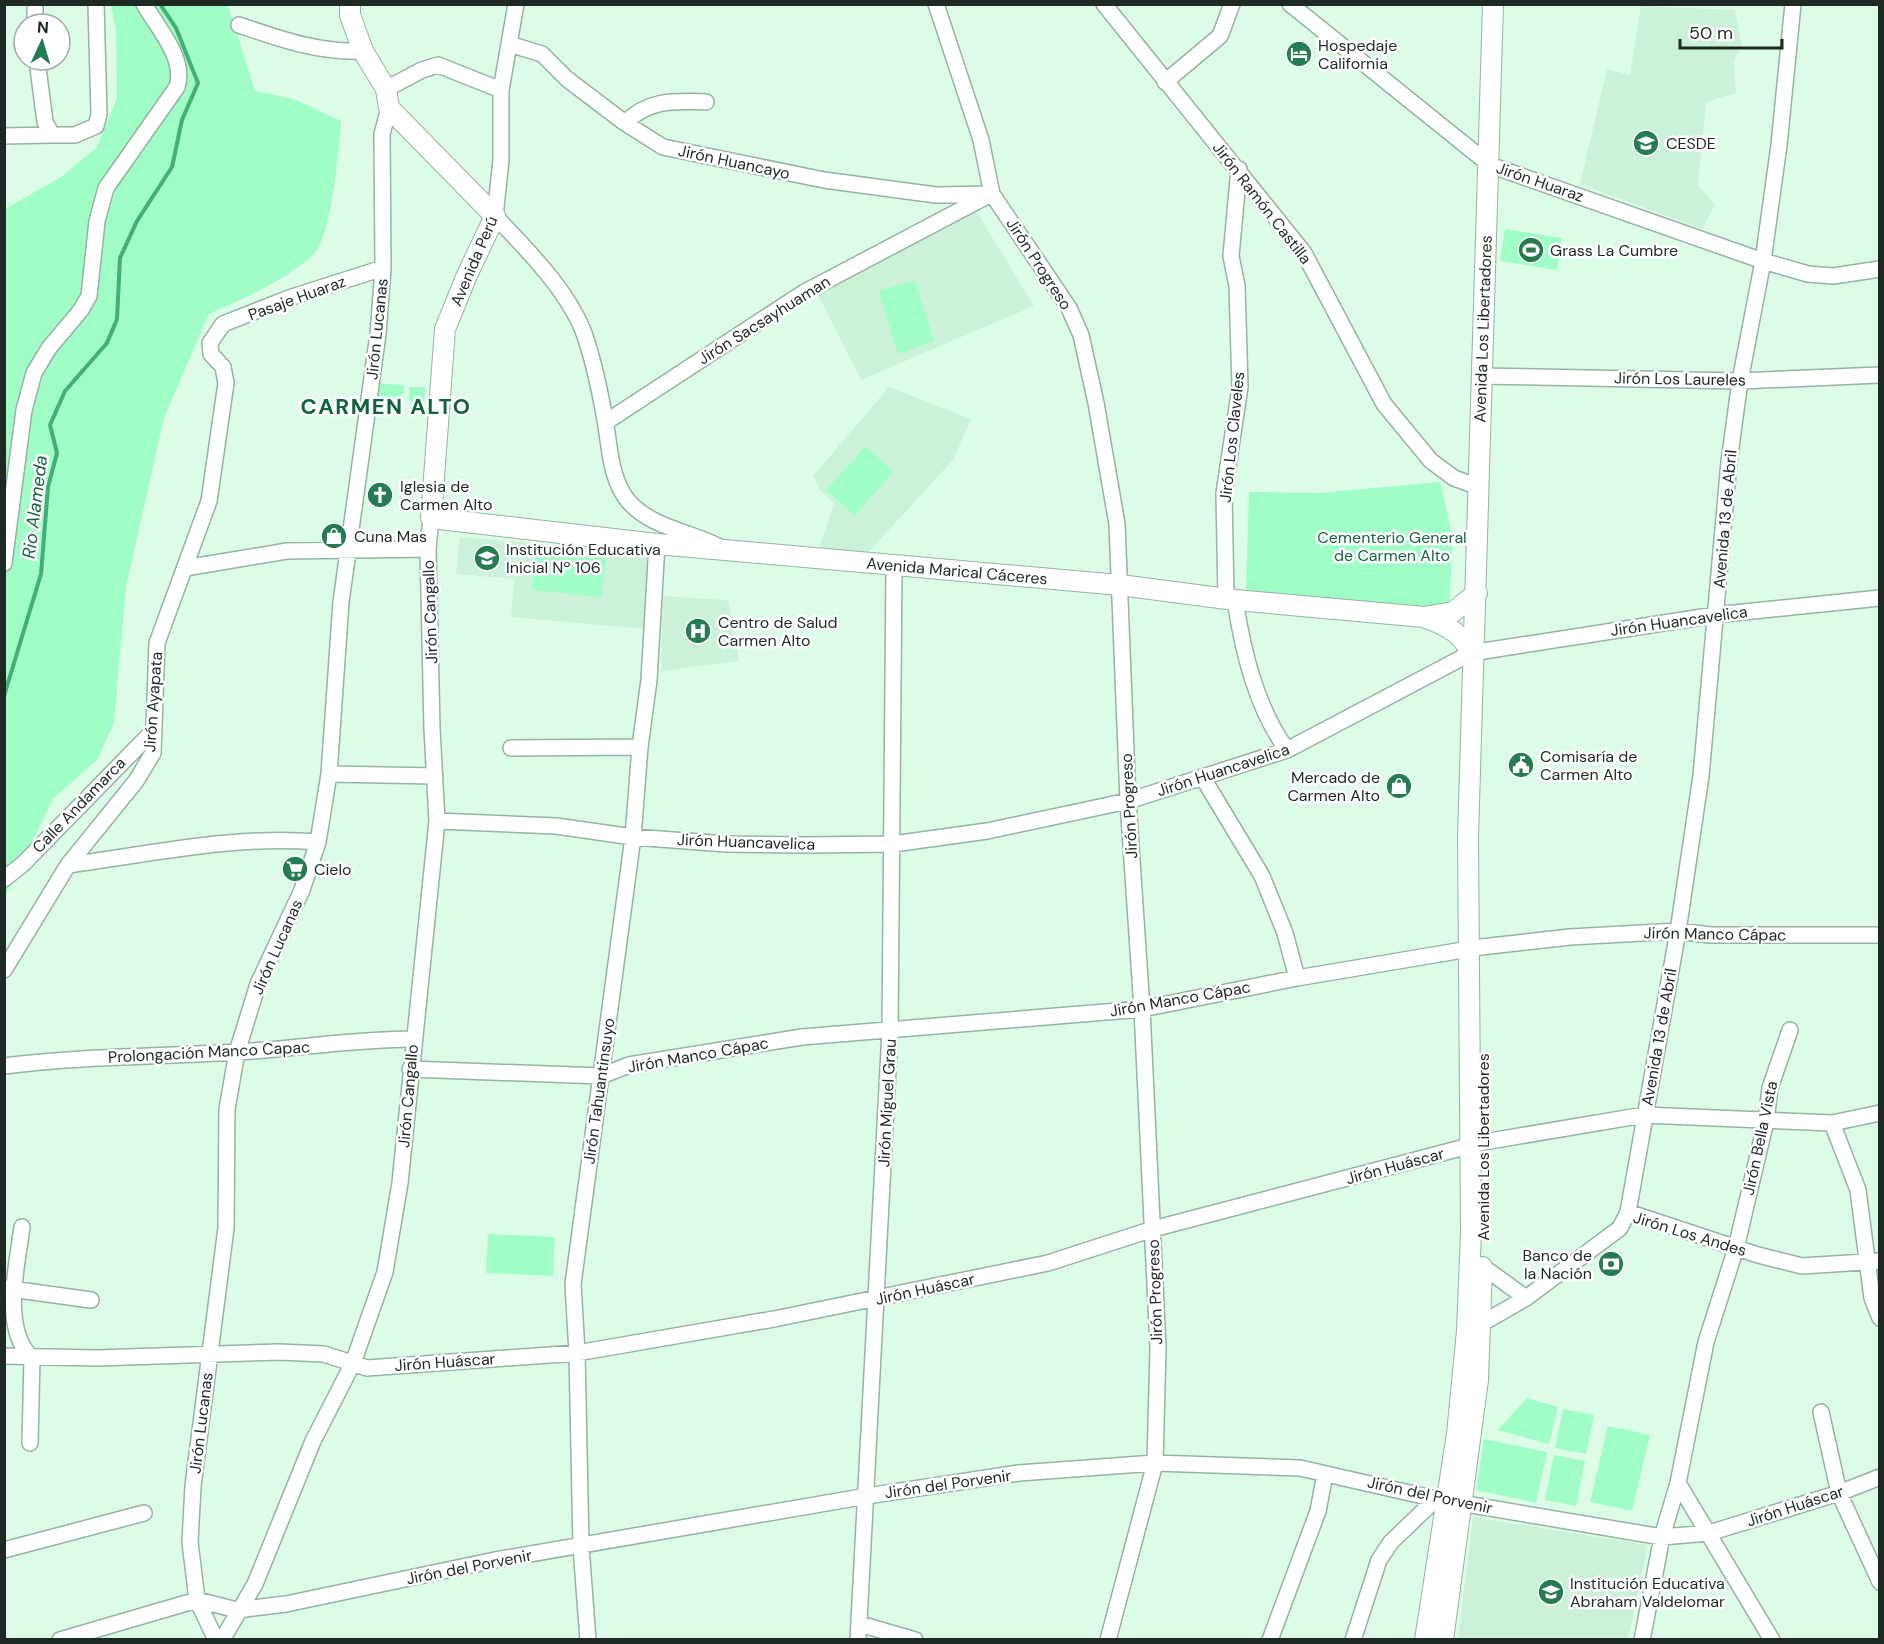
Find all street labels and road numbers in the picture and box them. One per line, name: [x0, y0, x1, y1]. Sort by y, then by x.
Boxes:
street label: Jirón Ramón Castilla: [1208, 138, 1316, 268]
street label: Jirón Huancayo: [676, 140, 792, 184]
street label: Jirón Huaraz: [1494, 157, 1586, 207]
street label: Avenida Perú: [446, 213, 502, 309]
street label: Jirón Progreso: [1001, 214, 1077, 314]
street label: Avenida Los Libertadores: [1469, 235, 1497, 423]
street label: Pasaje Huaraz: [245, 271, 349, 325]
street label: Jirón Sacsayhuaman: [694, 271, 834, 369]
street label: Jirón Lucanas: [361, 277, 393, 381]
street label: Jirón Los Laureles: [1614, 367, 1746, 391]
street label: Jirón Los Claveles: [1215, 370, 1249, 504]
street label: Avenida 13 de Abril: [1708, 449, 1742, 589]
street label: Avenida Marical Cáceres: [866, 553, 1048, 589]
street label: Jirón Cangallo: [418, 560, 442, 664]
street label: Jirón Huancavelica: [1609, 601, 1749, 641]
street label: Jirón Ayapata: [139, 651, 167, 753]
street label: Jirón Huancavelica: [1154, 739, 1292, 801]
street label: Calle Andamarca: [28, 753, 130, 857]
street label: Jirón Progreso: [1116, 753, 1142, 859]
street label: Jirón Huancavelica: [677, 829, 815, 855]
street label: Jirón Lucanas: [247, 896, 307, 998]
street label: Jirón Manco Cápac: [1643, 922, 1787, 946]
street label: Avenida 13 de Abril: [1637, 967, 1681, 1107]
street label: Jirón Manco Cápac: [1108, 976, 1252, 1022]
street label: Jirón Tahuantinsuyo: [578, 1017, 620, 1165]
street label: Jirón Manco Cápac: [626, 1032, 770, 1078]
street label: Prolongación Manco Capac: [107, 1036, 311, 1068]
street label: Jirón Miguel Grau: [873, 1038, 901, 1168]
street label: Jirón Cangallo: [393, 1043, 423, 1149]
street label: Avenida Los Libertadores: [1473, 1053, 1494, 1241]
street label: Jirón Bella Vista: [1738, 1079, 1782, 1197]
street label: Jirón Huáscar: [1344, 1143, 1447, 1189]
street label: Jirón Los Andes: [1631, 1207, 1749, 1261]
street label: Jirón Progreso: [1143, 1239, 1167, 1345]
street label: Jirón Huáscar: [873, 1268, 977, 1310]
street label: Jirón Huáscar: [394, 1348, 496, 1376]
street label: Jirón Lucanas: [184, 1371, 218, 1475]
street label: Jirón del Porvenir: [883, 1465, 1013, 1503]
street label: Jirón del Porvenir: [1365, 1471, 1495, 1519]
street label: Jirón Huáscar: [1744, 1480, 1846, 1532]
street label: Jirón del Porvenir: [404, 1545, 534, 1589]

